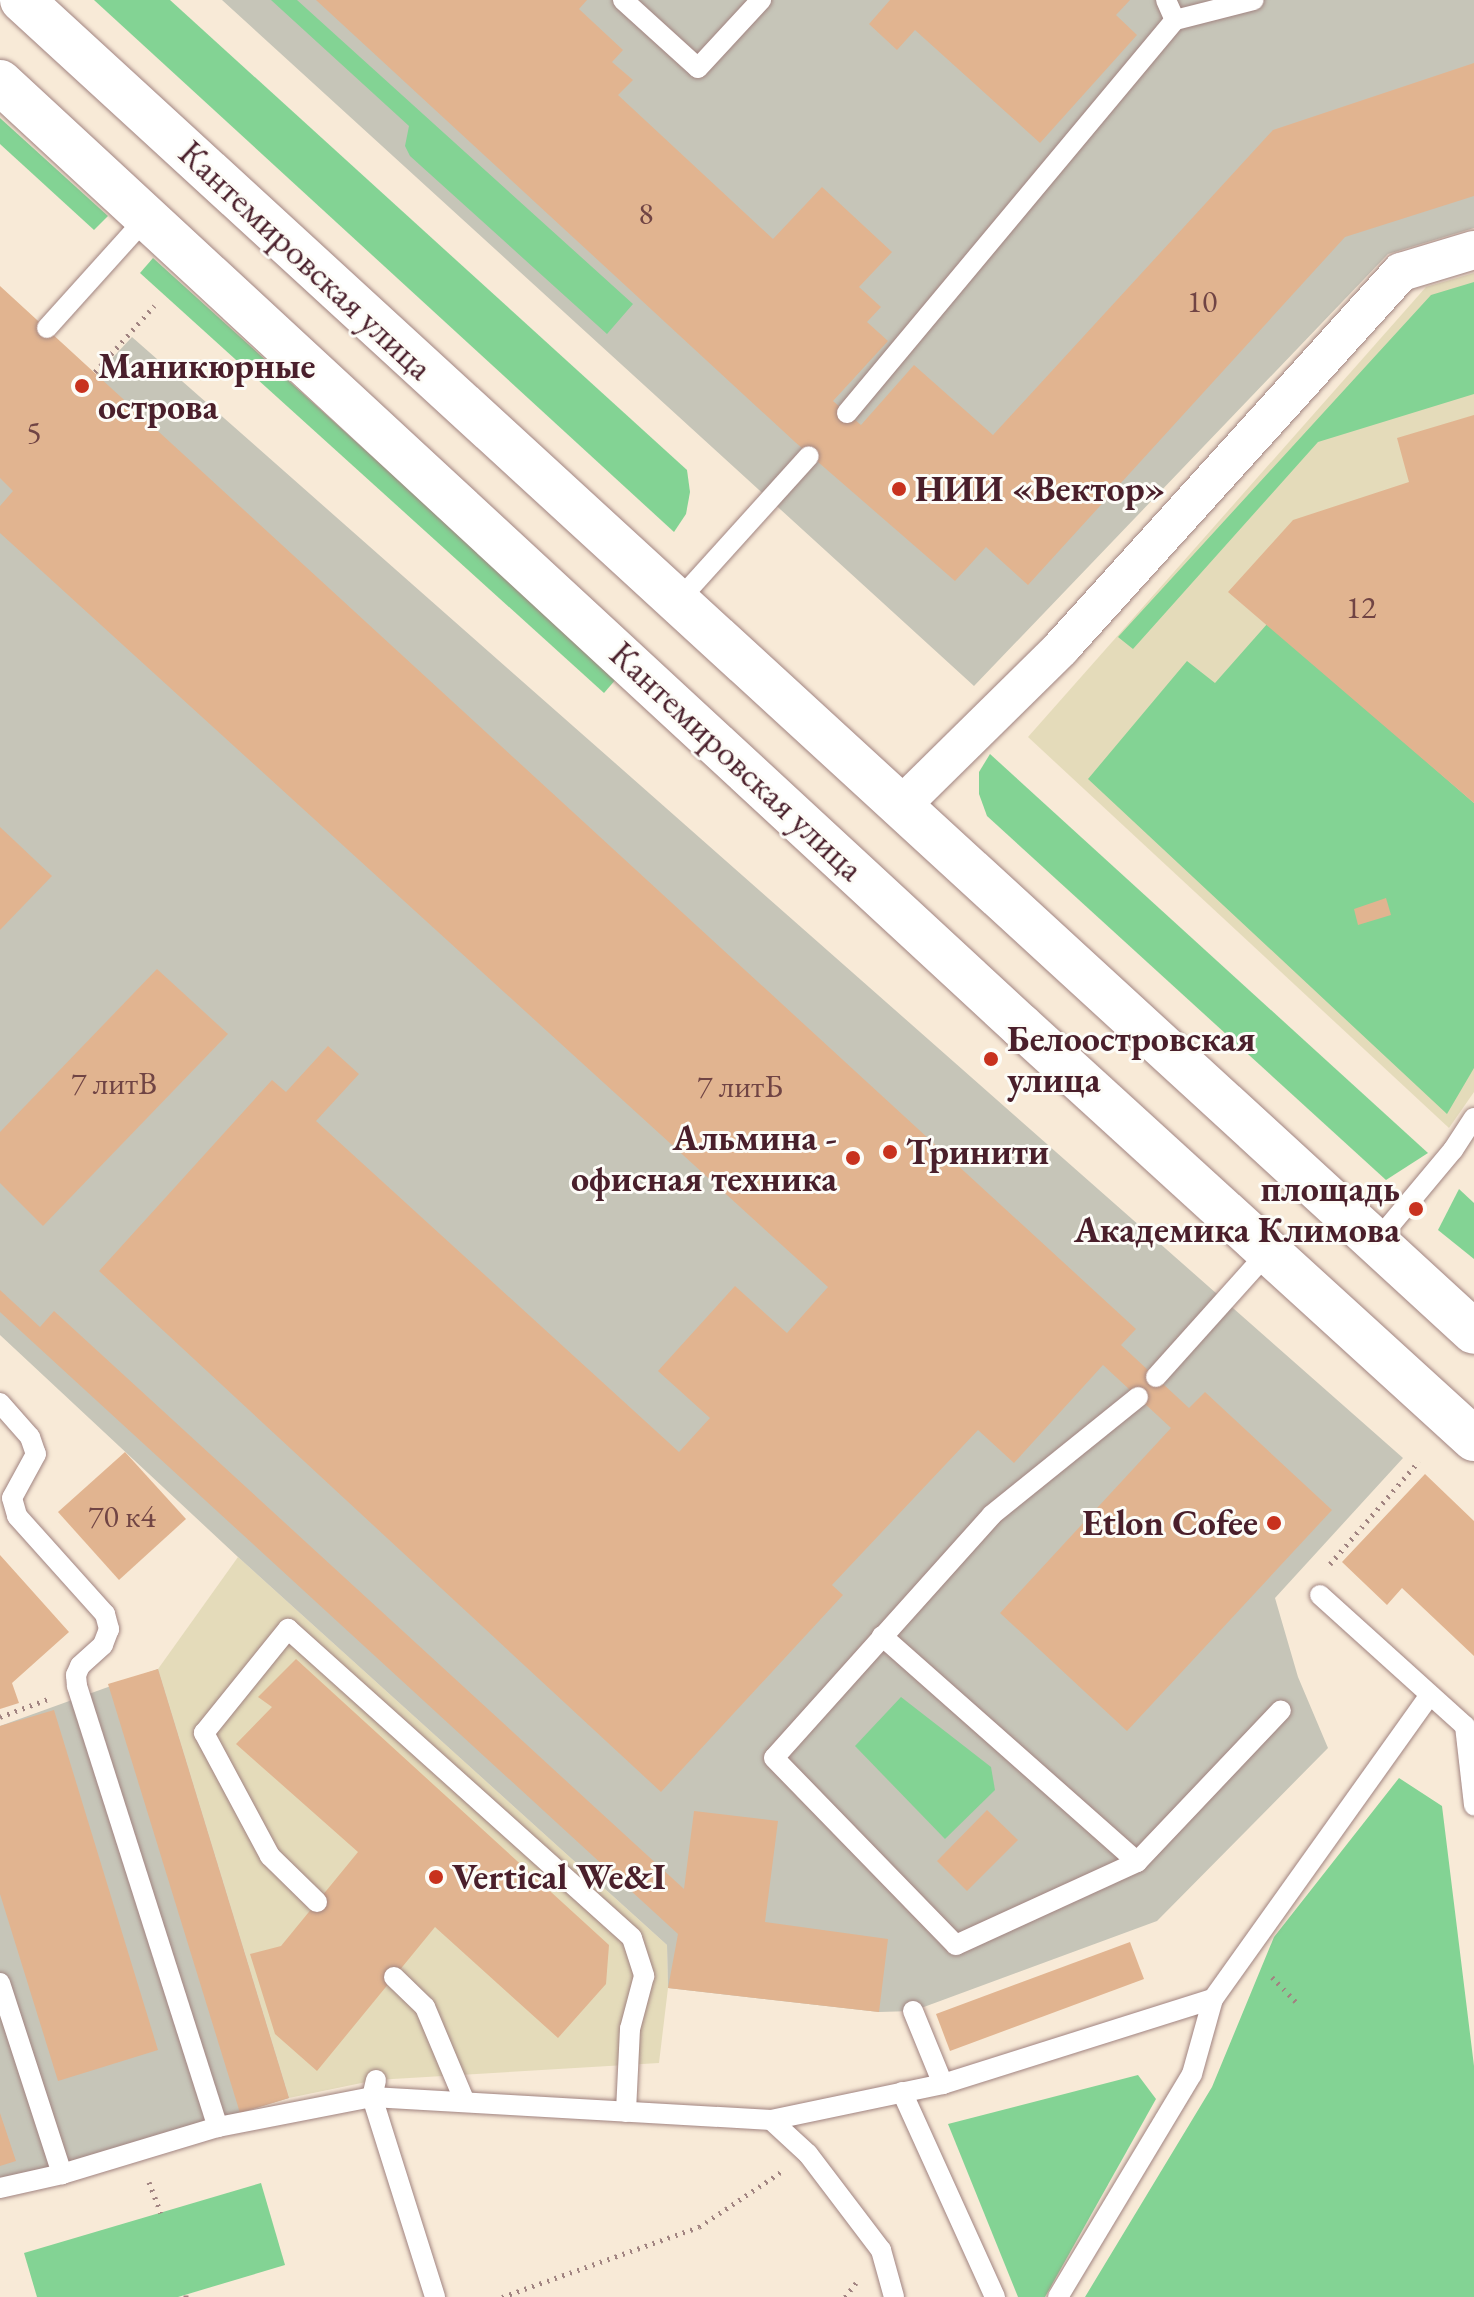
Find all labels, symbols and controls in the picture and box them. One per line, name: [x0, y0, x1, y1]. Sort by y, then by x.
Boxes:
street label: Кантемировская улица: [170, 131, 442, 389]
house number: 8: [638, 194, 654, 232]
house number: 10: [1187, 282, 1217, 320]
place label: Маникюрные острова: [98, 343, 316, 428]
marker: Маникюрные острова: [73, 377, 91, 395]
house number: 5: [26, 413, 42, 451]
place label: НИИ «Вектор»: [915, 467, 1165, 511]
marker: НИИ «Вектор»: [890, 480, 908, 498]
house number: 12: [1346, 588, 1376, 626]
street label: Кантемировская улица: [601, 632, 873, 890]
place label: Белоостровская улица: [1007, 1016, 1255, 1101]
marker: Белоостровская улица: [982, 1050, 1000, 1068]
house number: 7 литВ: [71, 1064, 157, 1102]
house number: 7 литБ: [697, 1067, 783, 1105]
place label: Альмина - офисная техника: [571, 1115, 837, 1200]
place label: Тринити: [906, 1130, 1049, 1174]
marker: Тринити: [881, 1143, 899, 1161]
marker: Альмина - офисная техника: [844, 1149, 862, 1167]
place label: площадь Академика Климова: [1074, 1166, 1400, 1251]
marker: площадь Академика Климова: [1407, 1200, 1425, 1218]
house number: 70 к4: [88, 1497, 156, 1535]
place label: Etlon Cofee: [1082, 1501, 1258, 1545]
marker: Etlon Cofee: [1265, 1514, 1283, 1532]
place label: Vertical We&I: [452, 1855, 665, 1899]
marker: Vertical We&I: [427, 1868, 445, 1886]

